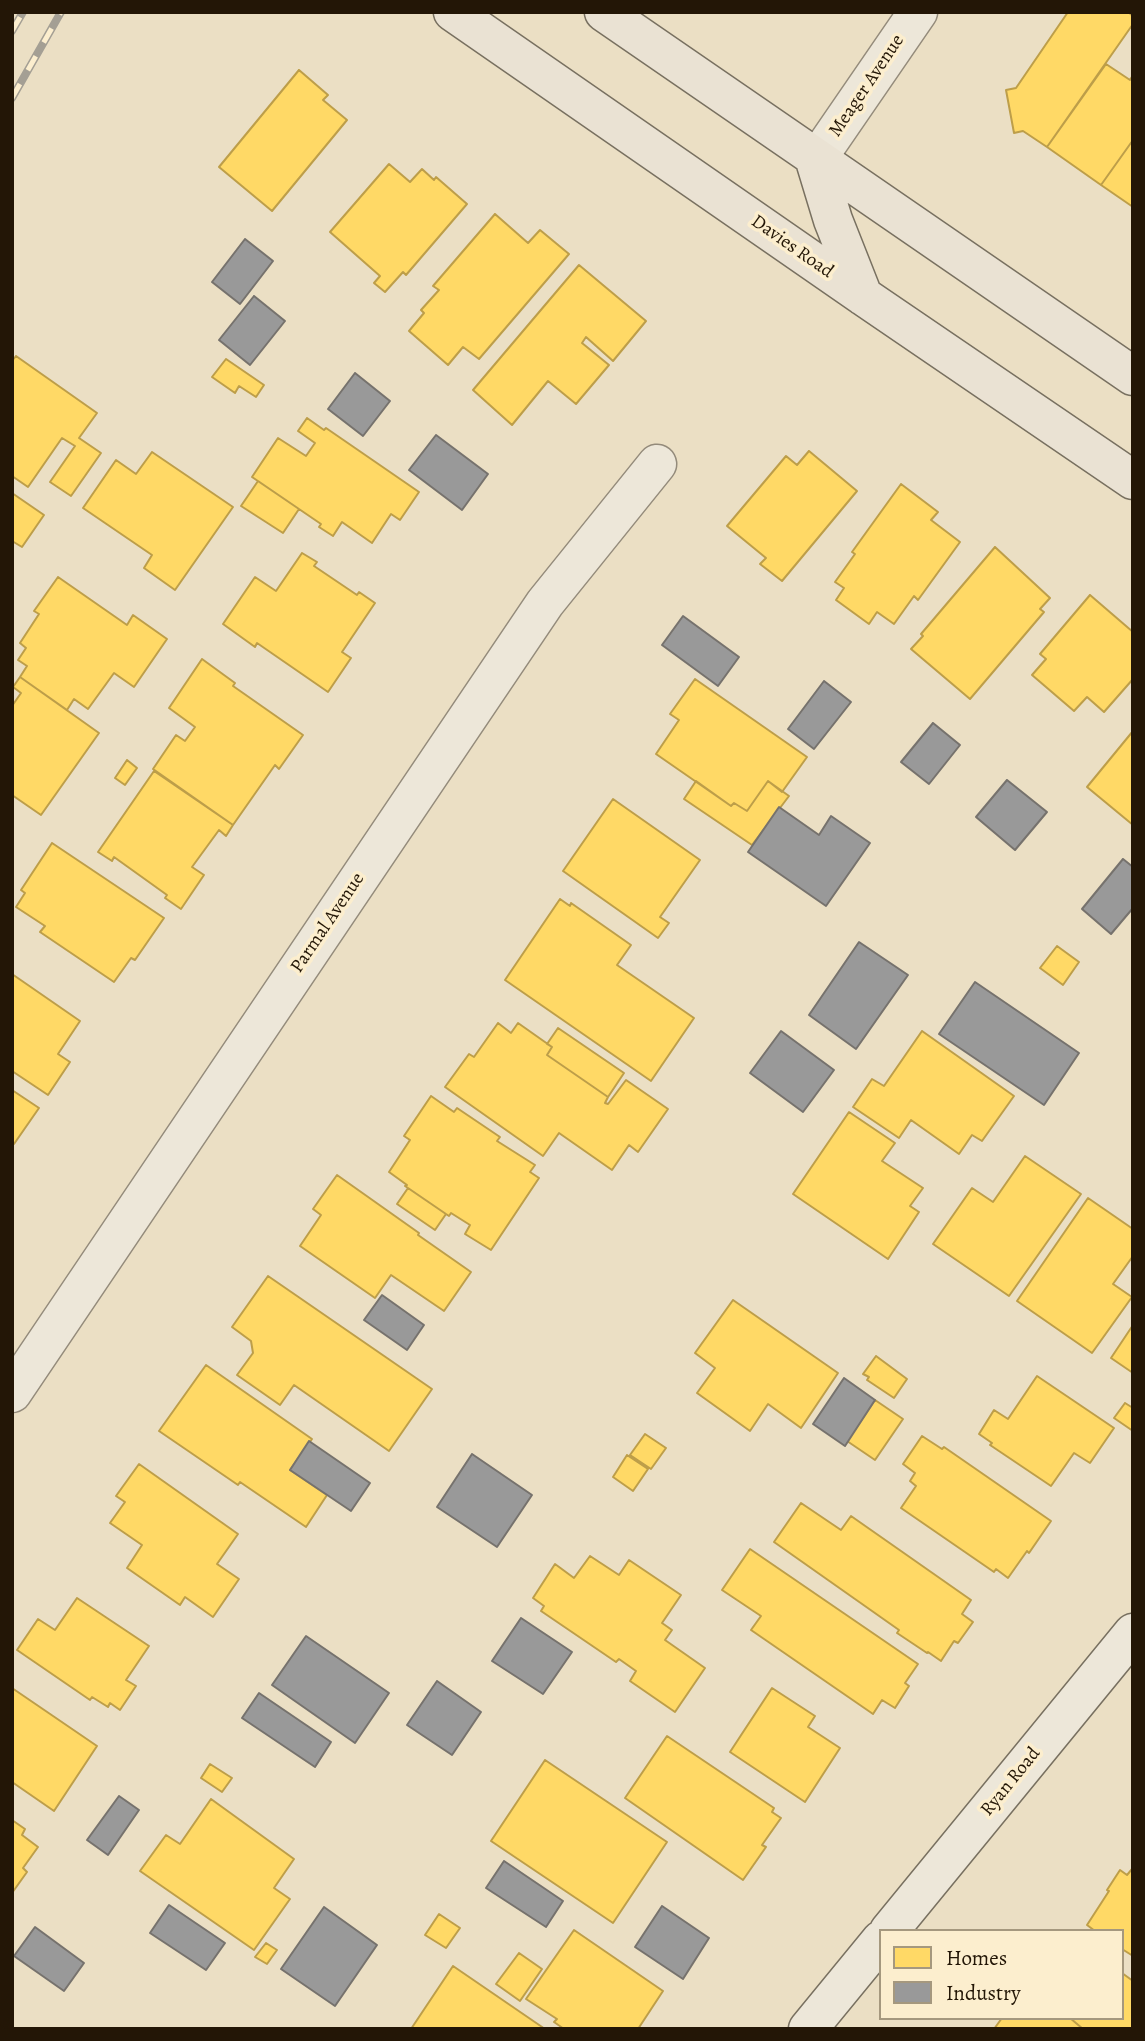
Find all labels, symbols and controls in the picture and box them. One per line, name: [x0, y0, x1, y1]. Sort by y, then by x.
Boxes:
street label: Meager Avenue: [824, 30, 910, 142]
street label: Davies Road: [746, 210, 838, 284]
street label: Parmal Avenue: [286, 869, 370, 977]
street label: Ryan Road: [976, 1743, 1046, 1821]
legend: [879, 1929, 1124, 2020]
text: Homes: [946, 1944, 1007, 1972]
text: Industry: [946, 1979, 1021, 2007]

